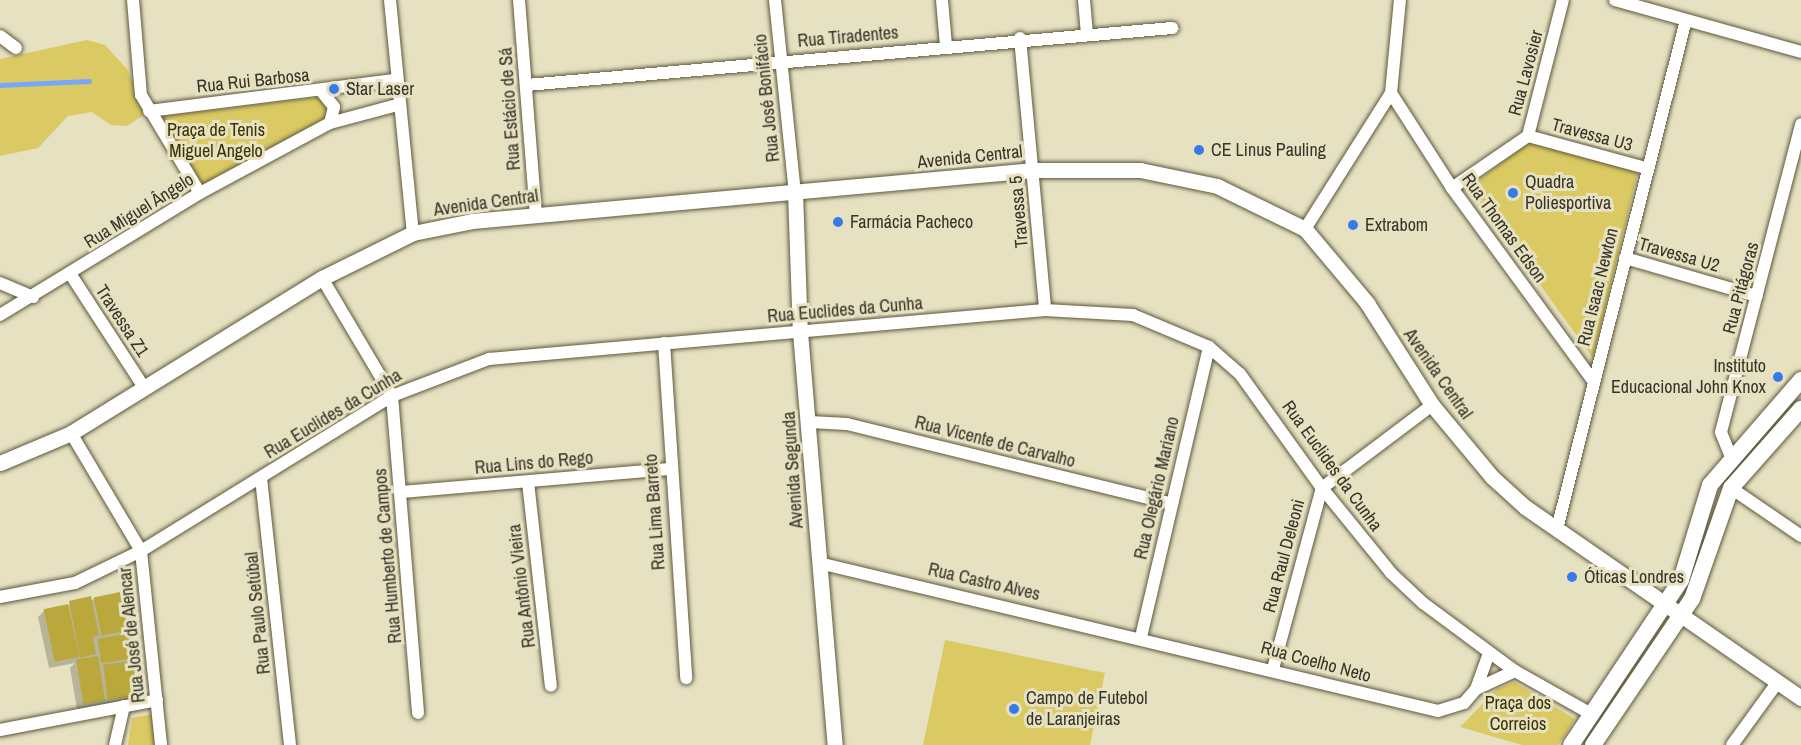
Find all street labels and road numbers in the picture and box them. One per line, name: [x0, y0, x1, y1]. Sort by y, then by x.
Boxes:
street label: Rua Tiradentes: [797, 22, 899, 52]
street label: Rua Lavosier: [1504, 28, 1548, 118]
street label: Rua José Bonifácio: [750, 33, 784, 163]
street label: Rua Estácio de Sá: [495, 47, 525, 171]
street label: Rua Rui Barbosa: [196, 64, 310, 98]
street label: Travessa U3: [1549, 114, 1635, 156]
street label: Avenida Central: [916, 141, 1024, 173]
street label: Rua Miguel Ângelo: [80, 169, 198, 253]
street label: Rua Thomas Edson: [1457, 169, 1551, 287]
street label: Travessa 5: [1005, 175, 1033, 249]
street label: Avenida Central: [432, 185, 540, 221]
street label: Rua Isaac Newton: [1573, 226, 1623, 348]
street label: Travessa U2: [1636, 233, 1722, 277]
street label: Rua Pitágoras: [1718, 240, 1764, 336]
street label: Travessa Z1: [91, 281, 153, 361]
street label: Rua Euclides da Cunha: [766, 292, 924, 328]
street label: Avenida Central: [1399, 325, 1477, 423]
street label: Rua Euclides da Cunha: [261, 365, 405, 463]
street label: Rua Euclides da Cunha: [1277, 397, 1387, 535]
street label: Avenida Segunda: [778, 411, 808, 529]
street label: Rua Vicente de Carvalho: [913, 412, 1077, 472]
street label: Rua Olegário Mariano: [1130, 414, 1184, 562]
street label: Rua Lins do Rego: [474, 447, 594, 479]
street label: Rua Lima Barreto: [640, 453, 670, 571]
street label: Rua Humberto de Campos: [370, 468, 406, 644]
street label: Rua Raul Deleoni: [1258, 497, 1310, 615]
street label: Rua Antônio Vieira: [504, 523, 540, 649]
street label: Rua Paulo Setúbal: [241, 551, 275, 675]
street label: Rua Castro Alves: [926, 559, 1042, 605]
street label: Rua José de Alencar: [114, 566, 150, 704]
street label: Rua Coelho Neto: [1259, 637, 1373, 687]

